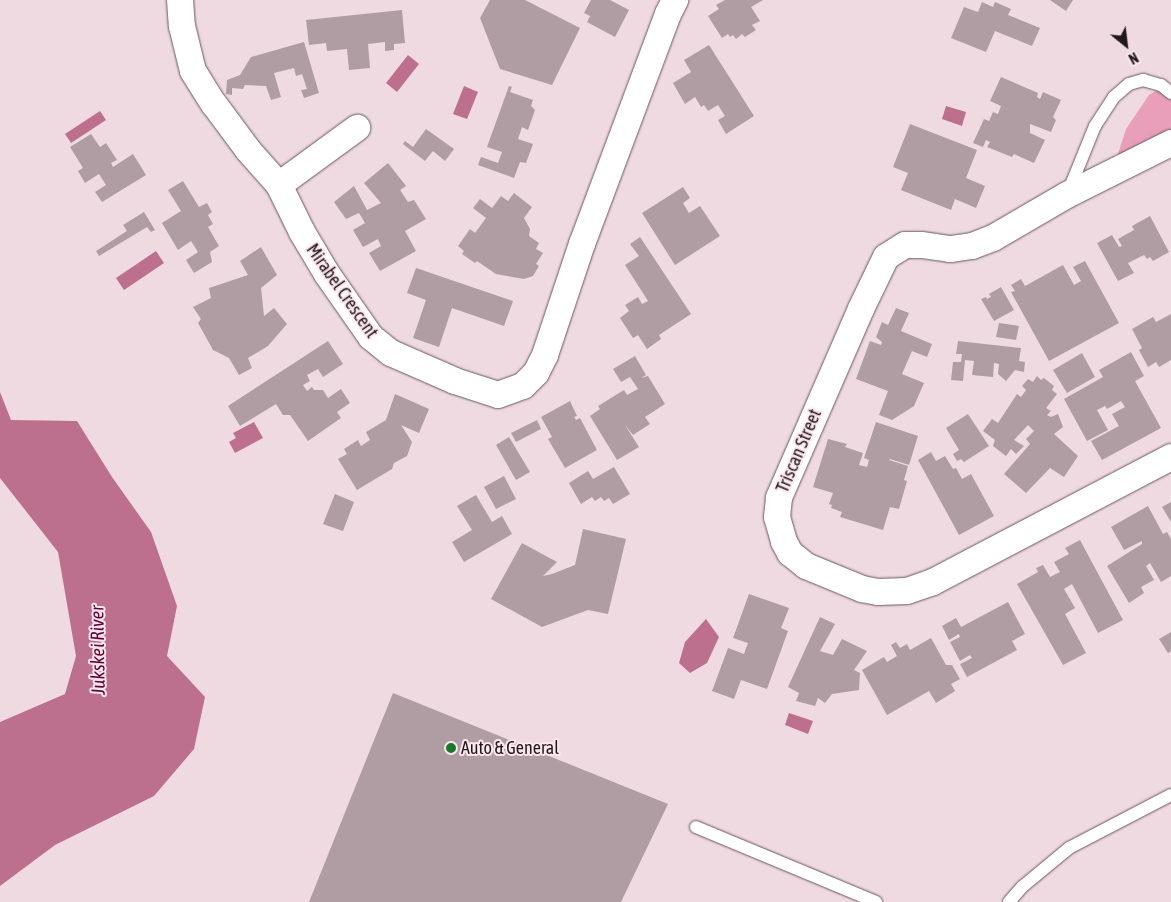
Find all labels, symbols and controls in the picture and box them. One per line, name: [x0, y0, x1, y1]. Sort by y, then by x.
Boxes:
north arrow: [1101, 20, 1151, 70]
text: N: [1126, 49, 1141, 67]
street label: Mirabel Crescent: [302, 240, 382, 342]
street label: Triscan Street: [772, 406, 826, 496]
water label: Jukskei River: [86, 605, 110, 695]
place label: Auto & General: [461, 737, 559, 759]
marker: Auto & General: [445, 742, 457, 754]

